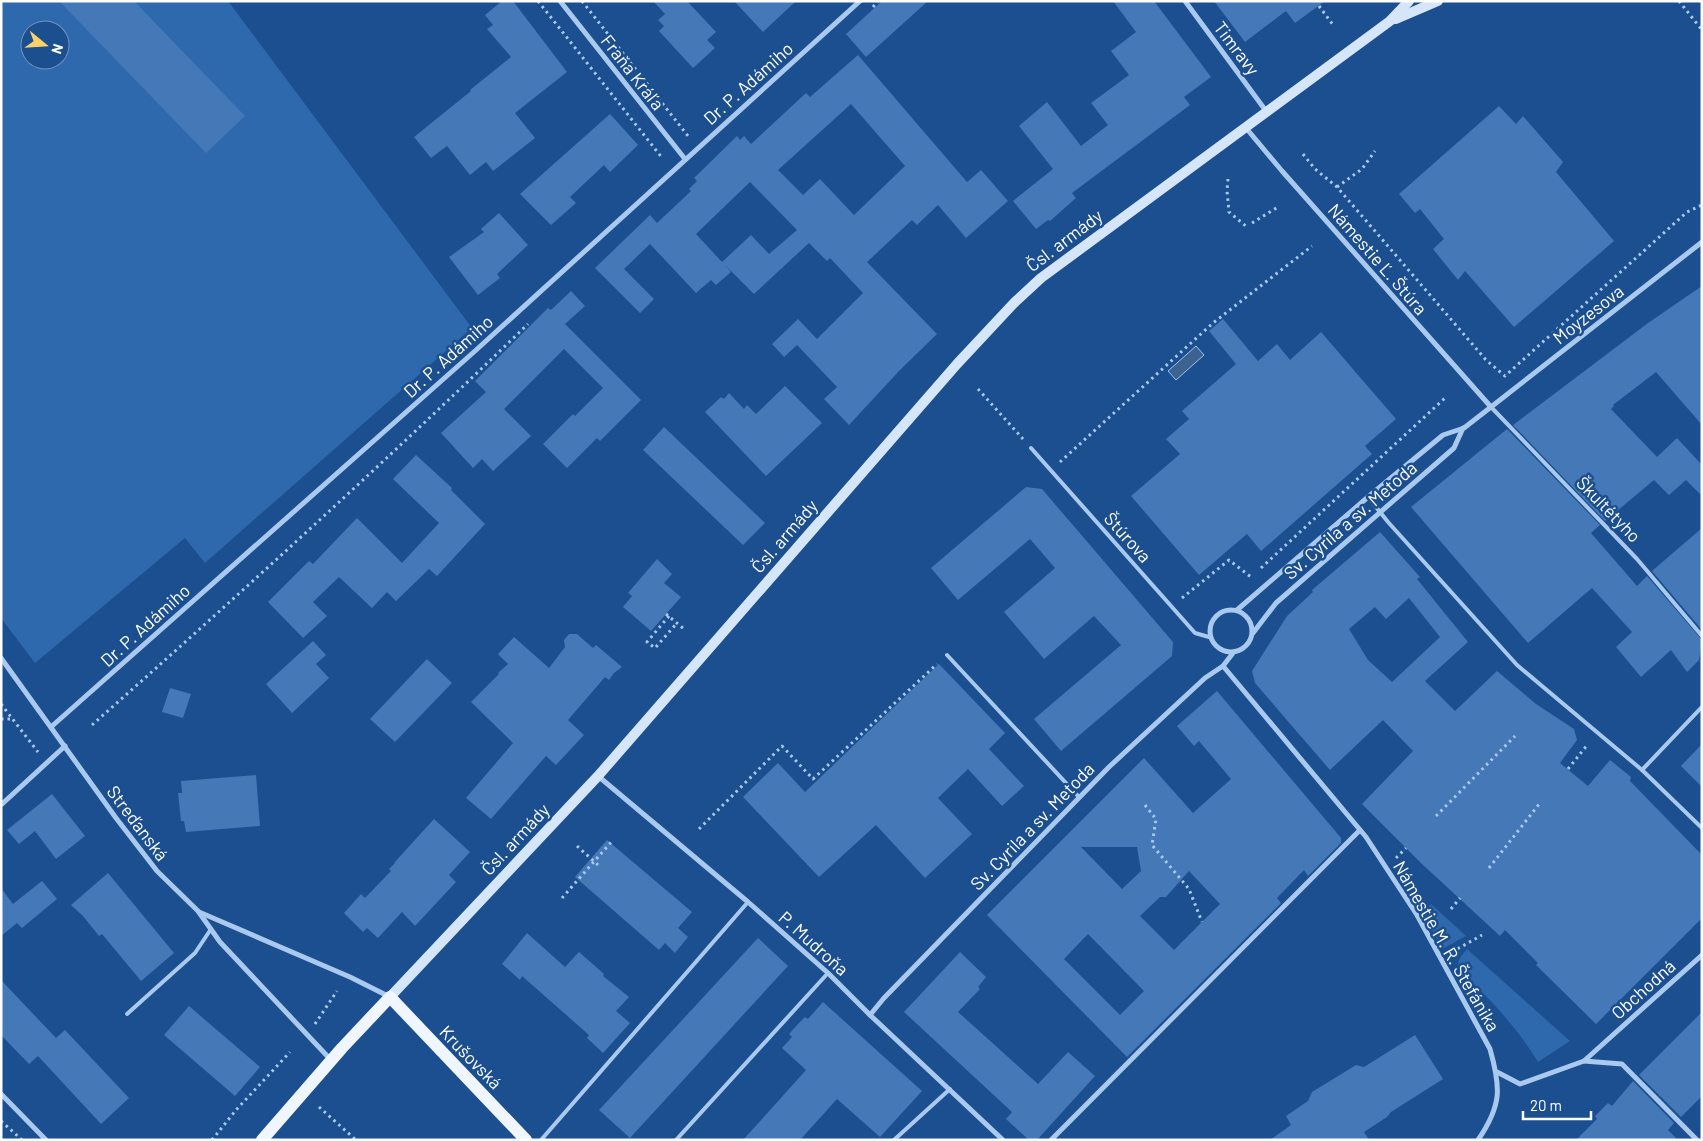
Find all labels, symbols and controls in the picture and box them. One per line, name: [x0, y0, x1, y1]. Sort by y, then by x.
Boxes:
street label: Timravy: [1210, 17, 1264, 79]
north arrow: [20, 20, 70, 70]
street label: Fraňa Kráľa: [597, 30, 669, 114]
street label: Dr. P. Adámiho: [699, 37, 797, 129]
text: N: [48, 42, 67, 56]
street label: Námestie Ľ. Štúra: [1324, 199, 1432, 319]
street label: Čsl. armády: [1021, 204, 1107, 276]
street label: Moyzesova: [1548, 280, 1628, 348]
street label: Dr. P. Adámiho: [399, 310, 497, 402]
street label: Sv. Cyrila a sv. Metoda: [1279, 456, 1421, 584]
street label: Škultétyho: [1572, 471, 1646, 547]
street label: Čsl. armády: [746, 495, 822, 577]
street label: Štúrova: [1100, 507, 1156, 567]
street label: Dr. P. Adámiho: [96, 579, 194, 671]
street label: Sv. Cyrila a sv. Metoda: [965, 758, 1099, 894]
street label: Streďanská: [103, 781, 173, 865]
street label: Čsl. armády: [476, 799, 554, 879]
street label: Námestie M. R. Štefánika: [1389, 857, 1505, 1035]
street label: P. Mudroňa: [775, 906, 853, 980]
street label: Obchodná: [1607, 955, 1679, 1023]
street label: Krušovská: [435, 1021, 507, 1093]
scale bar: [1523, 1088, 1590, 1120]
text: 20 m: [1530, 1096, 1562, 1114]

